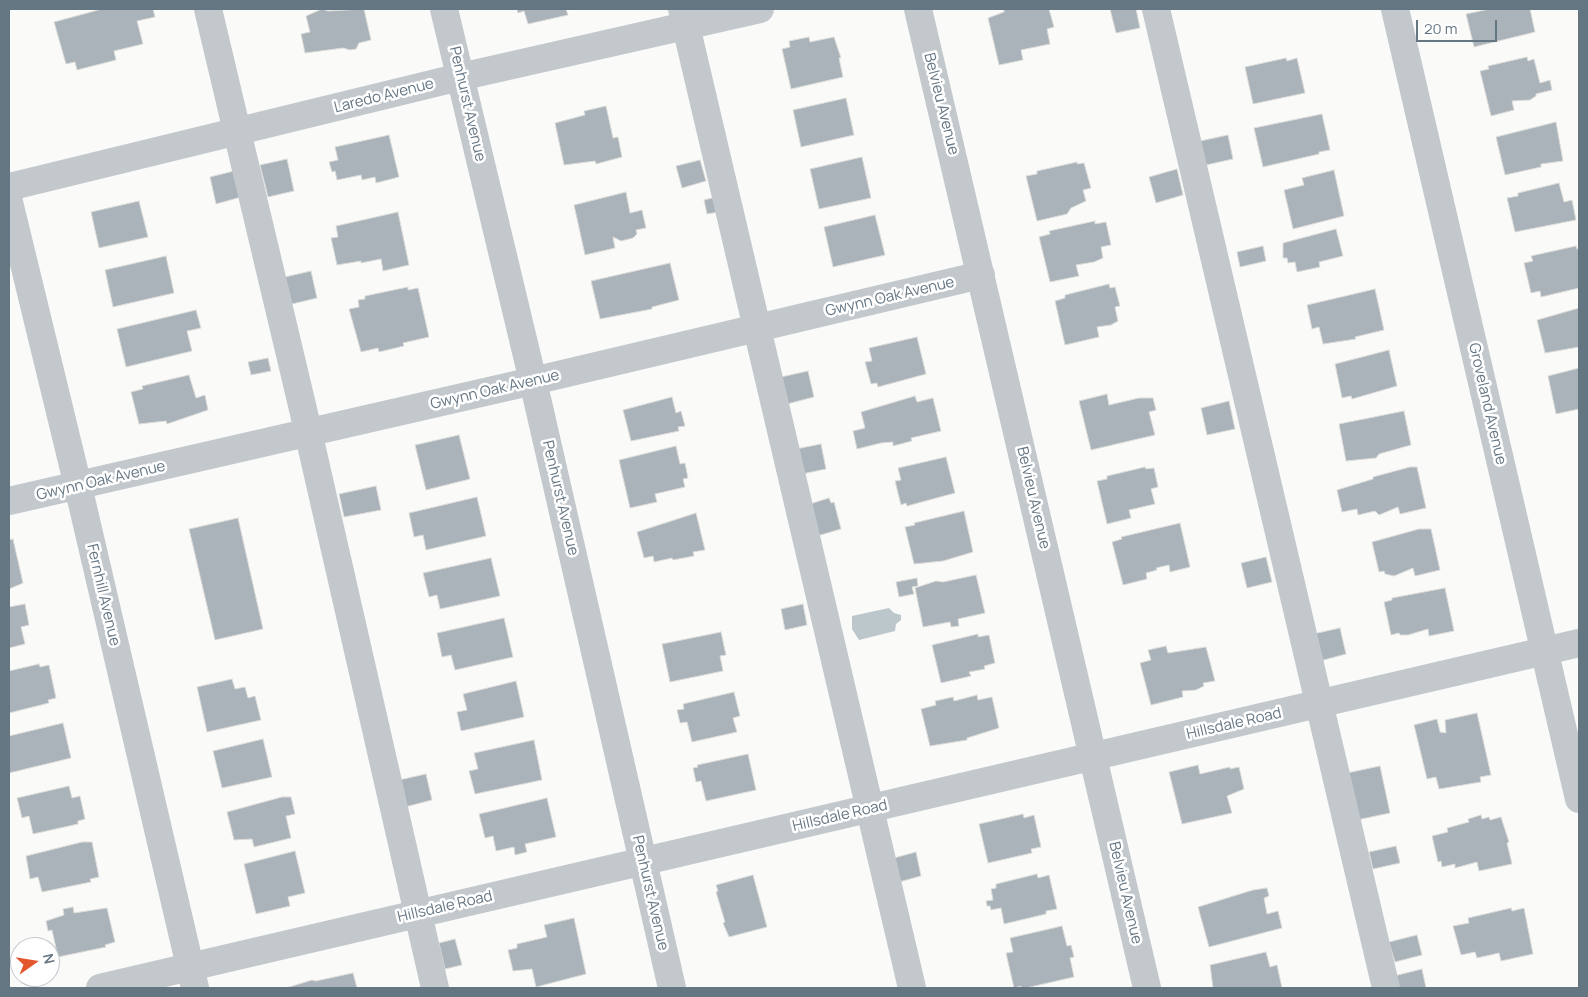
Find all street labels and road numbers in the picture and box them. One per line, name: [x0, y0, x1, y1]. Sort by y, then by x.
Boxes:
street label: Penhurst Avenue: [445, 45, 489, 163]
street label: Belvieu Avenue: [920, 51, 962, 157]
street label: Laredo Avenue: [332, 75, 436, 117]
street label: Gwynn Oak Avenue: [824, 273, 956, 321]
street label: Groveland Avenue: [1464, 341, 1510, 467]
street label: Gwynn Oak Avenue: [429, 366, 561, 414]
street label: Penhurst Avenue: [538, 439, 582, 557]
street label: Belvieu Avenue: [1012, 445, 1054, 551]
street label: Gwynn Oak Avenue: [35, 457, 167, 505]
street label: Fernhill Avenue: [83, 542, 123, 648]
street label: Hillsdale Road: [1185, 704, 1283, 744]
street label: Hillsdale Road: [791, 796, 889, 836]
street label: Penhurst Avenue: [628, 834, 672, 952]
street label: Belvieu Avenue: [1104, 840, 1146, 946]
street label: Hillsdale Road: [396, 887, 494, 927]

